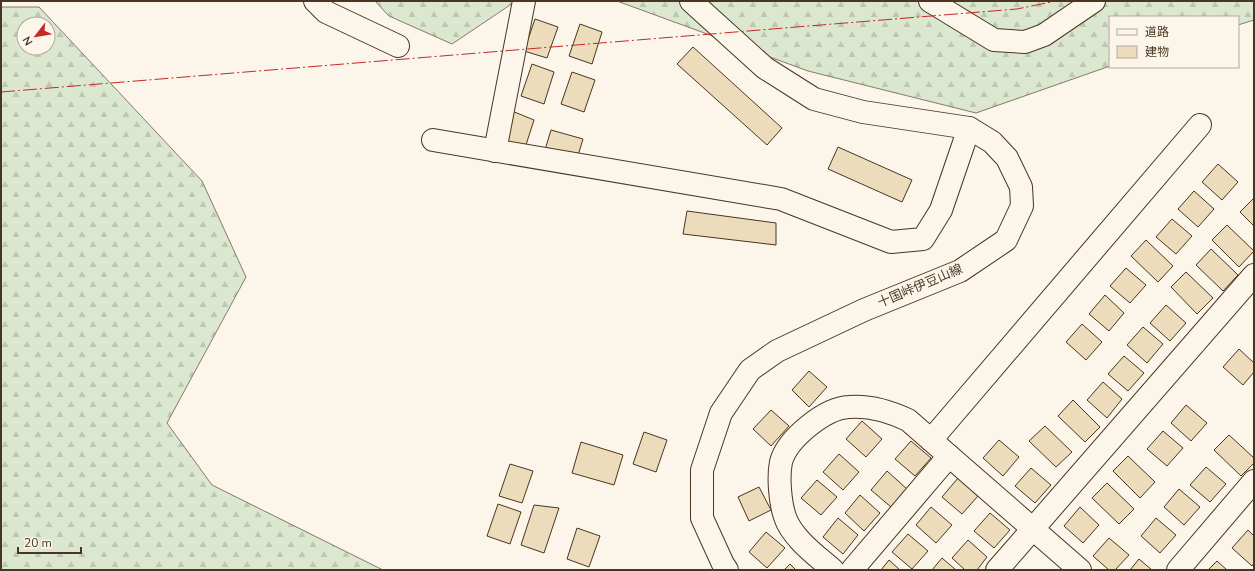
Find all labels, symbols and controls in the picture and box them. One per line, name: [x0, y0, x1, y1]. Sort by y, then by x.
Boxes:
north arrow: [16, 16, 56, 56]
legend: [1109, 16, 1239, 68]
text: 道路: [1145, 24, 1169, 40]
text: N: [19, 34, 36, 48]
text: 建物: [1145, 44, 1169, 60]
street label: 十国峠伊豆山線: [875, 260, 965, 312]
scale bar: [18, 529, 81, 555]
text: 20 m: [24, 535, 52, 551]

